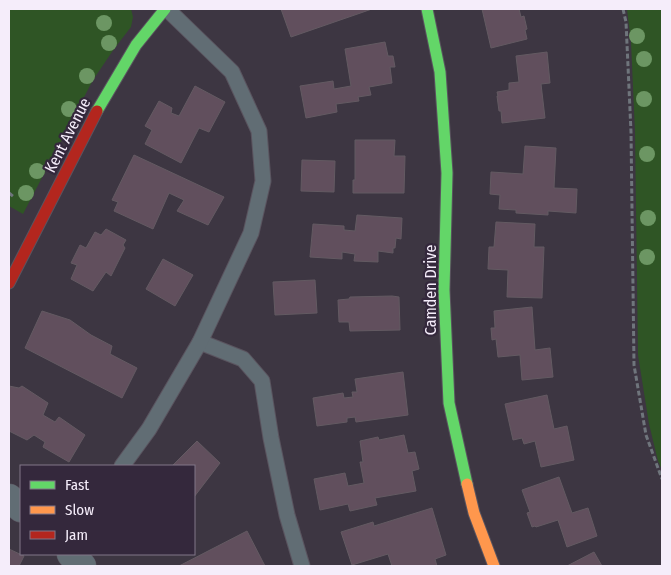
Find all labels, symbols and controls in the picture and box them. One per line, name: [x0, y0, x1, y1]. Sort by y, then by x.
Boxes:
street label: Kent Avenue: [40, 94, 94, 176]
street label: Camden Drive: [421, 245, 440, 335]
legend: [20, 465, 195, 555]
text: Fast: [65, 476, 89, 494]
text: Slow: [65, 501, 94, 519]
text: Jam: [65, 526, 88, 544]

